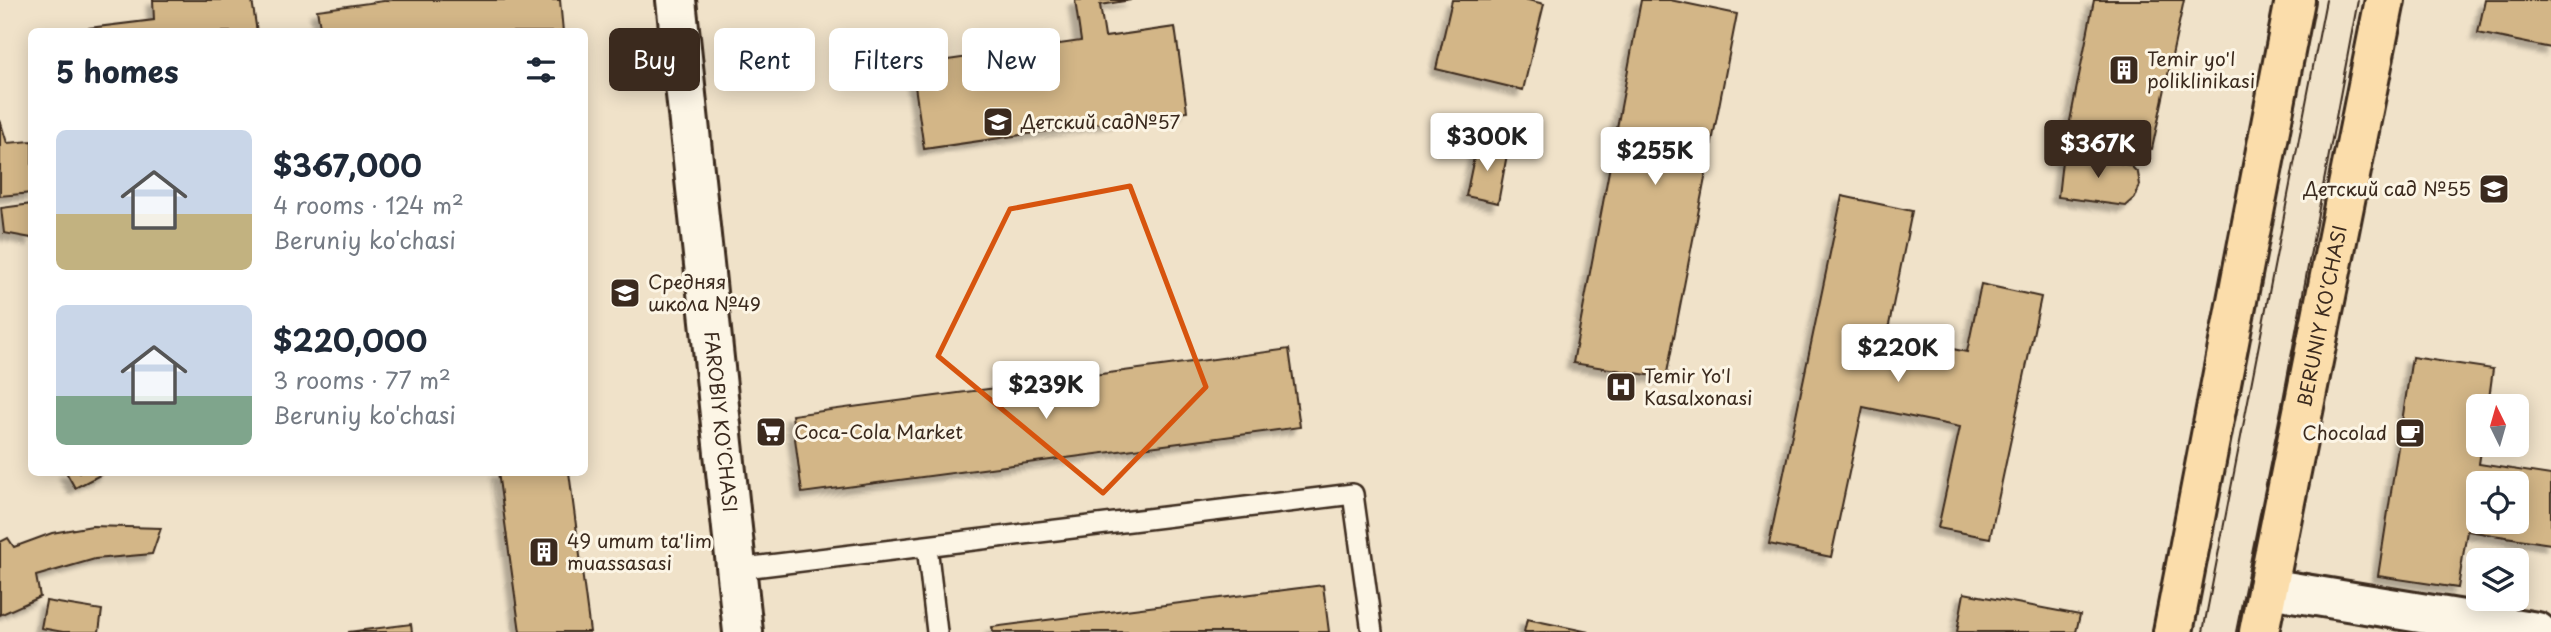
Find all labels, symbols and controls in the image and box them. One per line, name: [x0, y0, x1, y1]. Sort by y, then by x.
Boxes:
chip: Buy: [609, 28, 700, 91]
chip: Rent: [714, 28, 815, 91]
chip: Filters: [829, 28, 948, 91]
chip: New: [962, 28, 1060, 91]
place label: Temir yo'l poliklinikasi: [2147, 44, 2255, 94]
text: 5 homes: [56, 48, 179, 93]
icon: filters: [522, 51, 560, 89]
building icon: Temir yo'l poliklinikasi: [2107, 53, 2141, 87]
school or university icon: Детский сад№57: [981, 105, 1015, 139]
place label: Детский сад№57: [1020, 107, 1181, 135]
pin: $300K: [1438, 114, 1536, 173]
text: $300K: [1446, 118, 1528, 153]
pin: $367K: [2049, 120, 2147, 180]
text: $367K: [2060, 125, 2136, 160]
pin: $255K: [1606, 128, 1704, 187]
text: $255K: [1617, 132, 1693, 167]
text: $367,000: [273, 142, 422, 187]
icon: home: [112, 158, 196, 242]
school or university icon: Детский сад №55: [2477, 172, 2511, 206]
place label: Детский сад №55: [2303, 174, 2471, 202]
text: 4 rooms · 124 m²: [273, 187, 464, 222]
text: Beruniy ko'chasi: [273, 222, 456, 257]
street label: BERUNIY KO'CHASI: [2289, 223, 2353, 410]
place label: Средняя школа №49: [648, 267, 761, 317]
school or university icon: Средняя школа №49: [608, 276, 642, 310]
text: $220,000: [273, 317, 427, 362]
pin: $220K: [1849, 324, 1947, 384]
street label: FAROBIY KO'CHASI: [698, 329, 745, 514]
text: $220K: [1858, 329, 1938, 364]
icon: home: [112, 333, 196, 417]
place label: Temir Yo'l Kasalxonasi: [1644, 361, 1753, 411]
text: 3 rooms · 77 m²: [273, 362, 451, 397]
pin: $239K: [997, 362, 1095, 421]
text: $239K: [1008, 366, 1084, 401]
hospital icon: Temir Yo'l Kasalxonasi: [1604, 370, 1638, 404]
north arrow: [2466, 394, 2529, 457]
map controls: [2466, 394, 2529, 611]
text: Beruniy ko'chasi: [273, 397, 456, 432]
supermarket icon: Coca-Cola Market: [754, 415, 788, 449]
cafe icon: Chocolad: [2393, 416, 2427, 450]
place label: Coca-Cola Market: [794, 417, 963, 445]
place label: Chocolad: [2302, 418, 2387, 446]
button: locate: [2466, 471, 2529, 534]
place label: 49 umum ta'lim muassasasi: [567, 526, 712, 576]
building icon: 49 umum ta'lim muassasasi: [527, 535, 561, 569]
button: layers: [2466, 548, 2529, 611]

